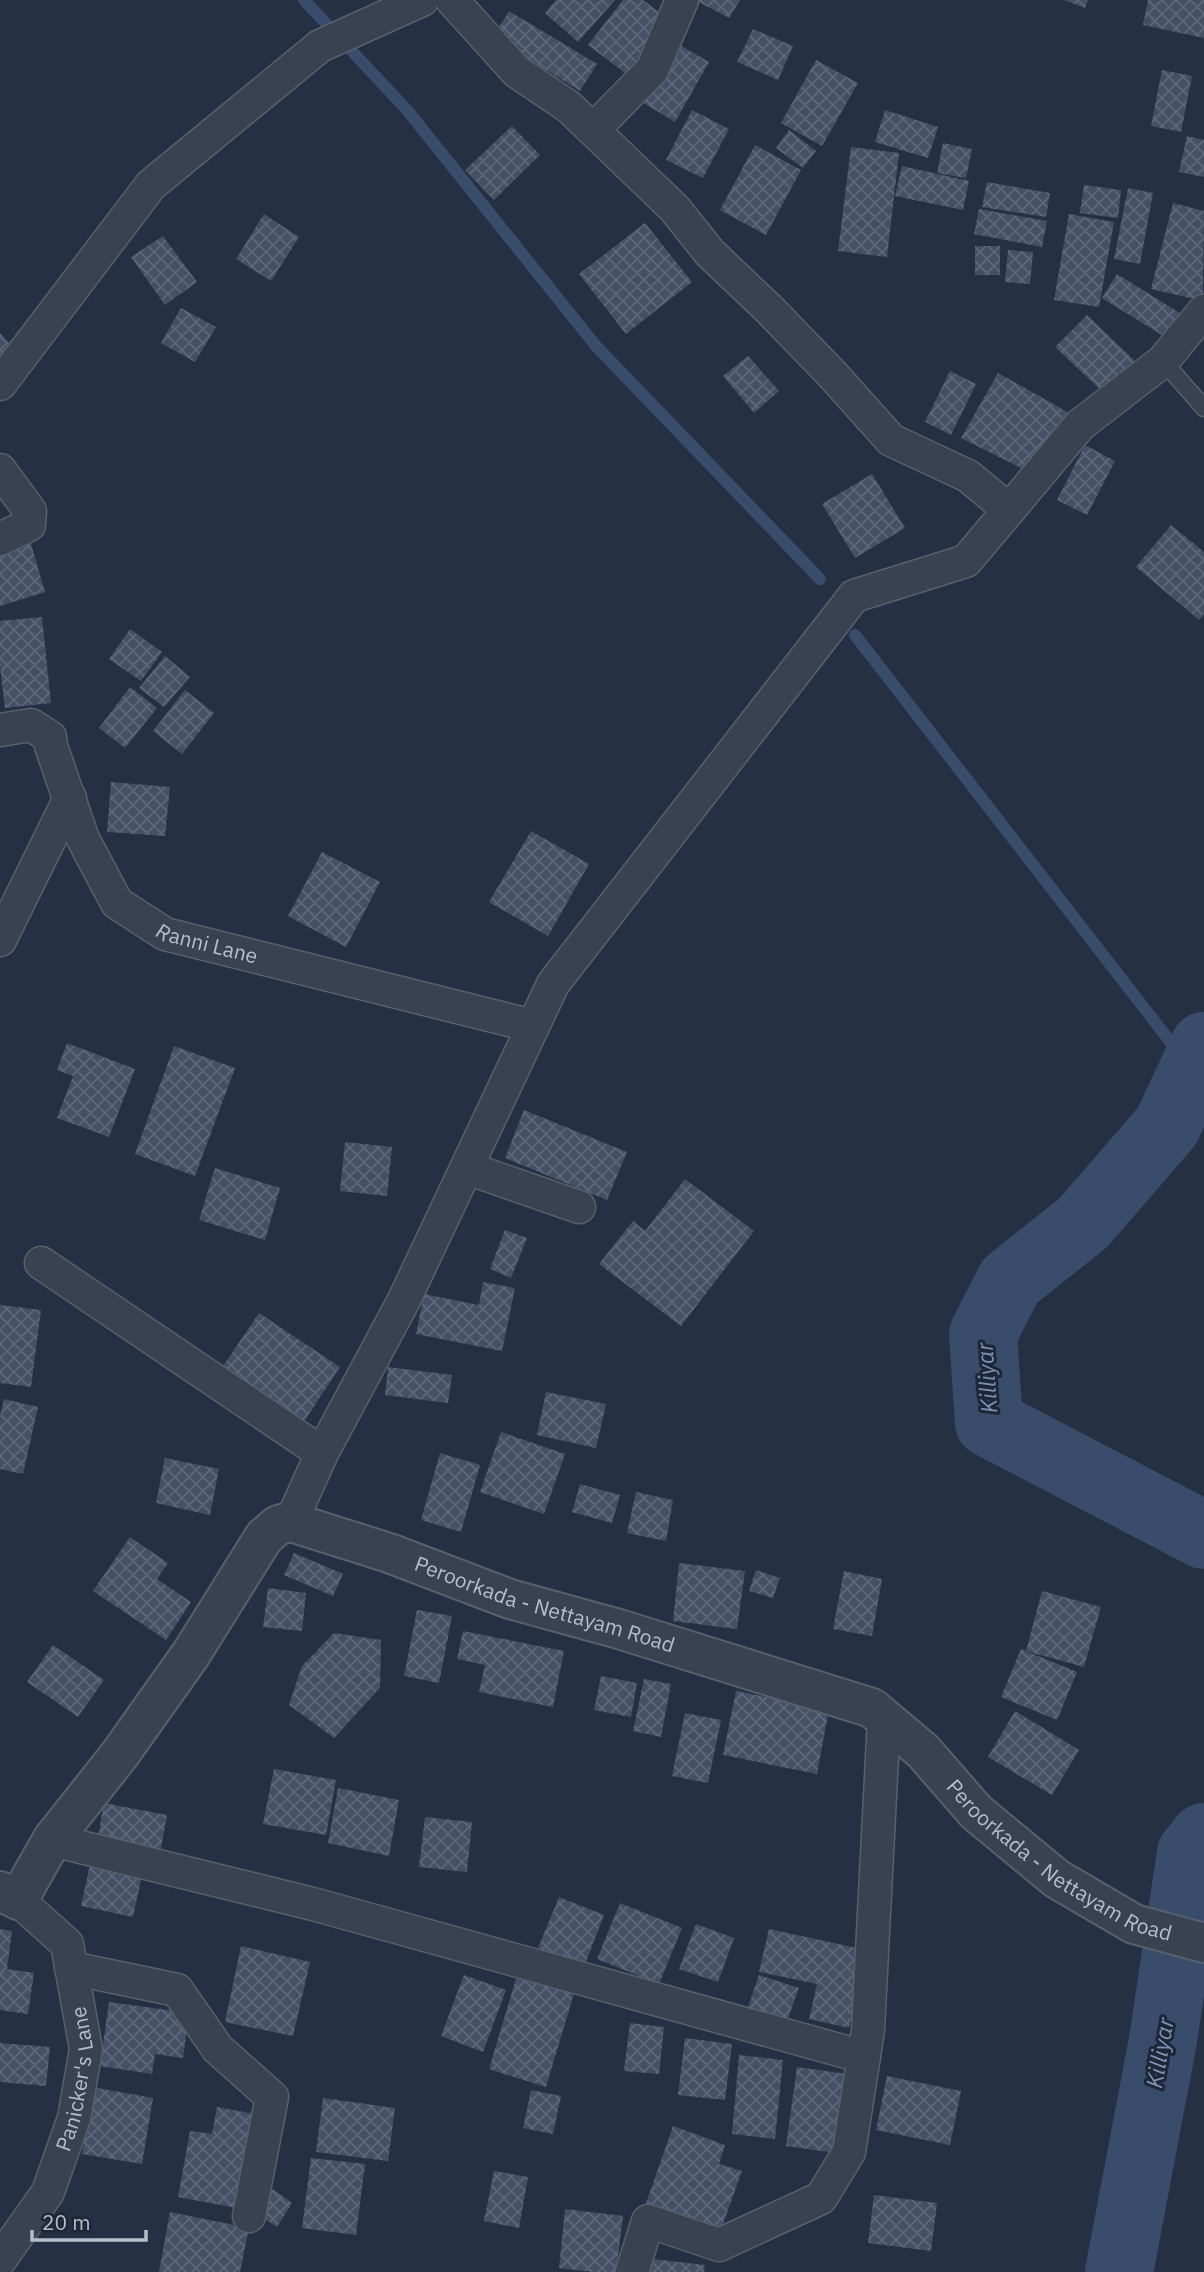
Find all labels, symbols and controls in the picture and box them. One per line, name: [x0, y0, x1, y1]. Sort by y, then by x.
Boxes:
street label: Ranni Lane: [151, 917, 261, 970]
water label: Killiyar: [969, 1341, 1003, 1415]
street label: Peroorkada - Nettayam Road: [411, 1549, 678, 1659]
street label: Peroorkada - Nettayam Road: [941, 1773, 1175, 1947]
street label: Panicker's Lane: [48, 2004, 99, 2155]
water label: Killiyar: [1138, 2015, 1180, 2090]
scale bar: [32, 2198, 145, 2242]
text: 20 m: [42, 2208, 91, 2236]

